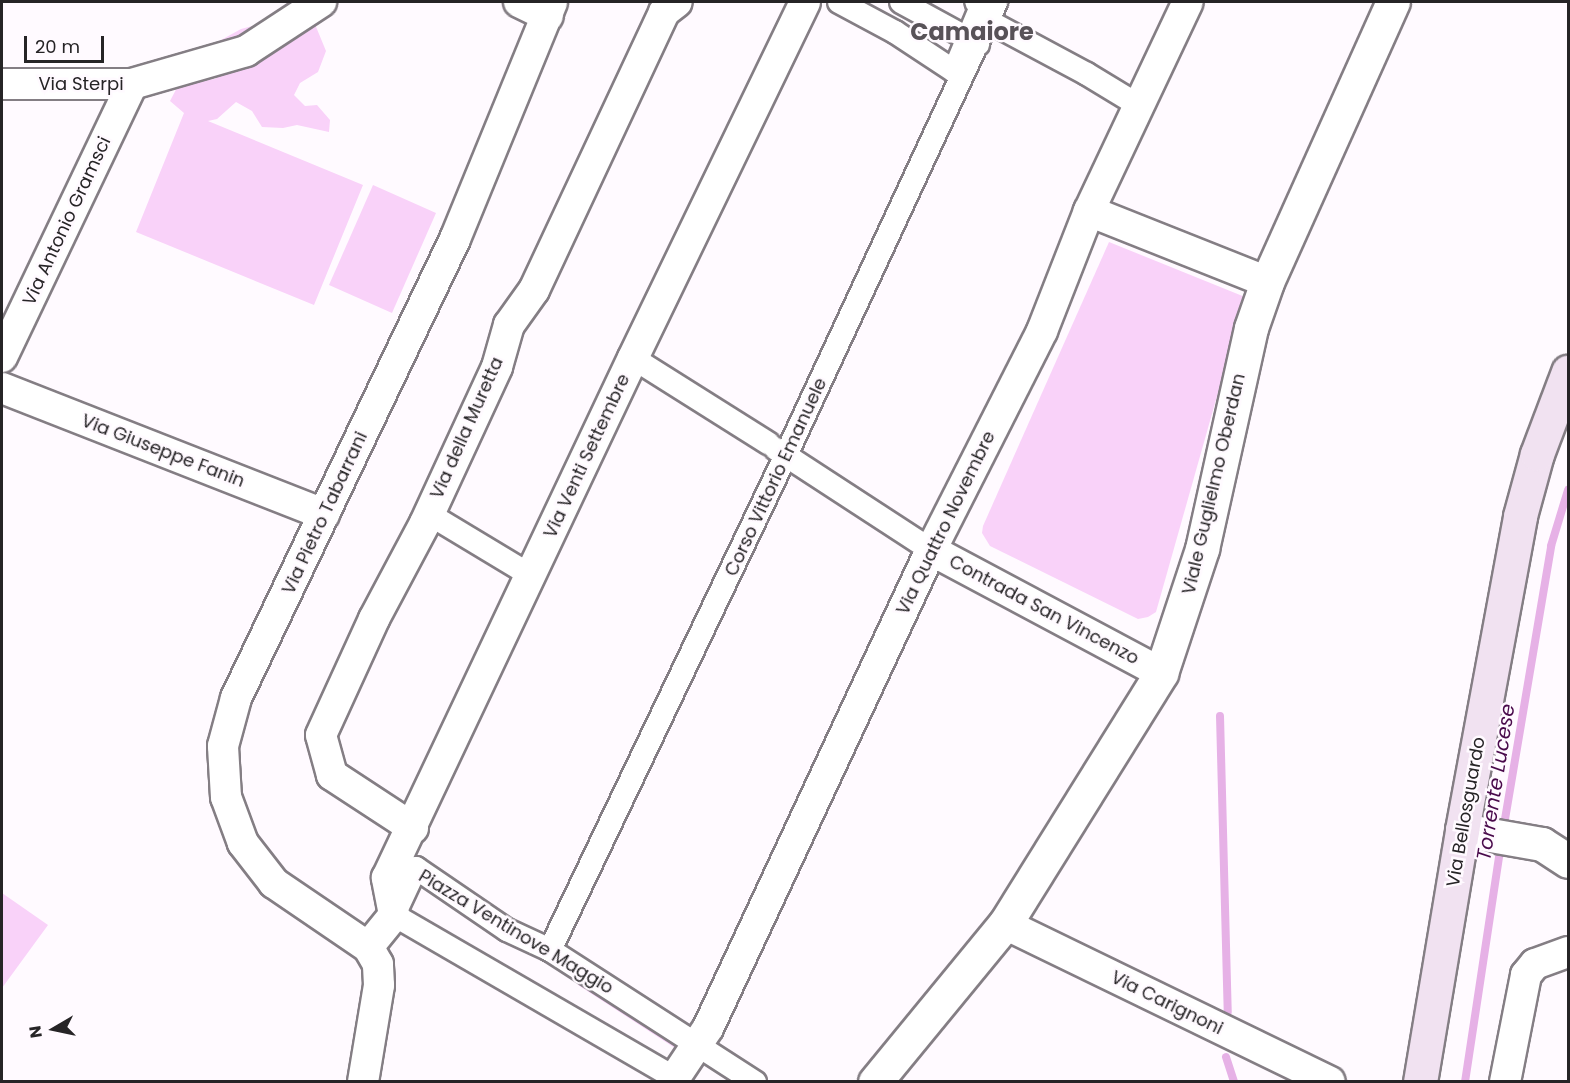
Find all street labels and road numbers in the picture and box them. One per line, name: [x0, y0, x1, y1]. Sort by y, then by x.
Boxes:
street label: Via Sterpi: [38, 73, 124, 95]
street label: Via Antonio Gramsci: [18, 133, 116, 309]
street label: Via della Muretta: [426, 354, 508, 502]
street label: Via Venti Settembre: [539, 370, 635, 542]
street label: Viale Guglielmo Oberdan: [1178, 371, 1250, 597]
street label: Corso Vittorio Emanuele: [721, 374, 831, 580]
street label: Via Giuseppe Fanin: [78, 410, 248, 492]
street label: Via Pietro Tabarrani: [278, 428, 372, 598]
street label: Via Quattro Novembre: [892, 428, 1000, 618]
street label: Contrada San Vincenzo: [945, 551, 1143, 669]
street label: Via Bellosguardo: [1442, 735, 1490, 889]
street label: Piazza Ventinove Maggio: [415, 865, 617, 999]
street label: Via Carignoni: [1107, 967, 1227, 1039]

